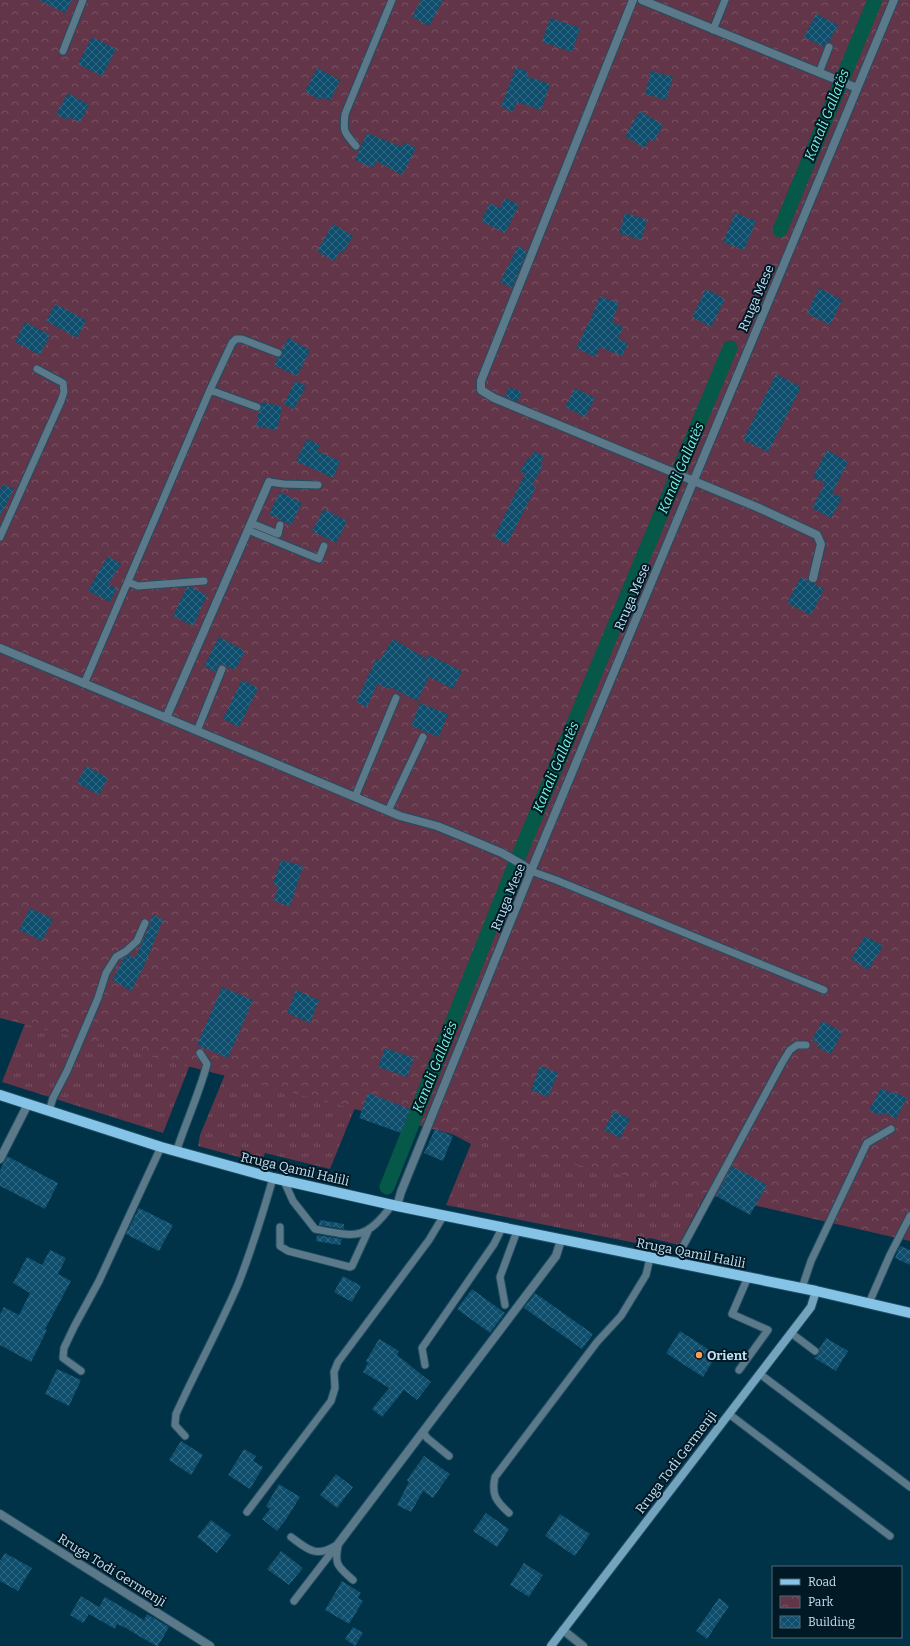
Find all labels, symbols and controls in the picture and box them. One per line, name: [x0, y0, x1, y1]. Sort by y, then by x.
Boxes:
water label: Kanali Gallatës: [801, 67, 853, 163]
street label: Rruga Mese: [735, 262, 777, 334]
water label: Kanali Gallatës: [654, 420, 708, 516]
street label: Rruga Mese: [611, 561, 653, 633]
water label: Kanali Gallatës: [529, 719, 583, 815]
street label: Rruga Mese: [488, 861, 528, 933]
water label: Kanali Gallatës: [409, 1019, 461, 1115]
street label: Rruga Qamil Halili: [239, 1149, 351, 1189]
street label: Rruga Qamil Halili: [635, 1235, 747, 1271]
place label: Orient: [707, 1348, 747, 1363]
marker: Orient: [694, 1350, 704, 1360]
street label: Rruga Todi Germenji: [632, 1407, 720, 1516]
street label: Rruga Todi Germenji: [55, 1531, 169, 1610]
legend: [772, 1566, 902, 1638]
text: Road: [808, 1575, 836, 1589]
text: Park: [808, 1595, 834, 1609]
text: Building: [808, 1615, 855, 1629]

